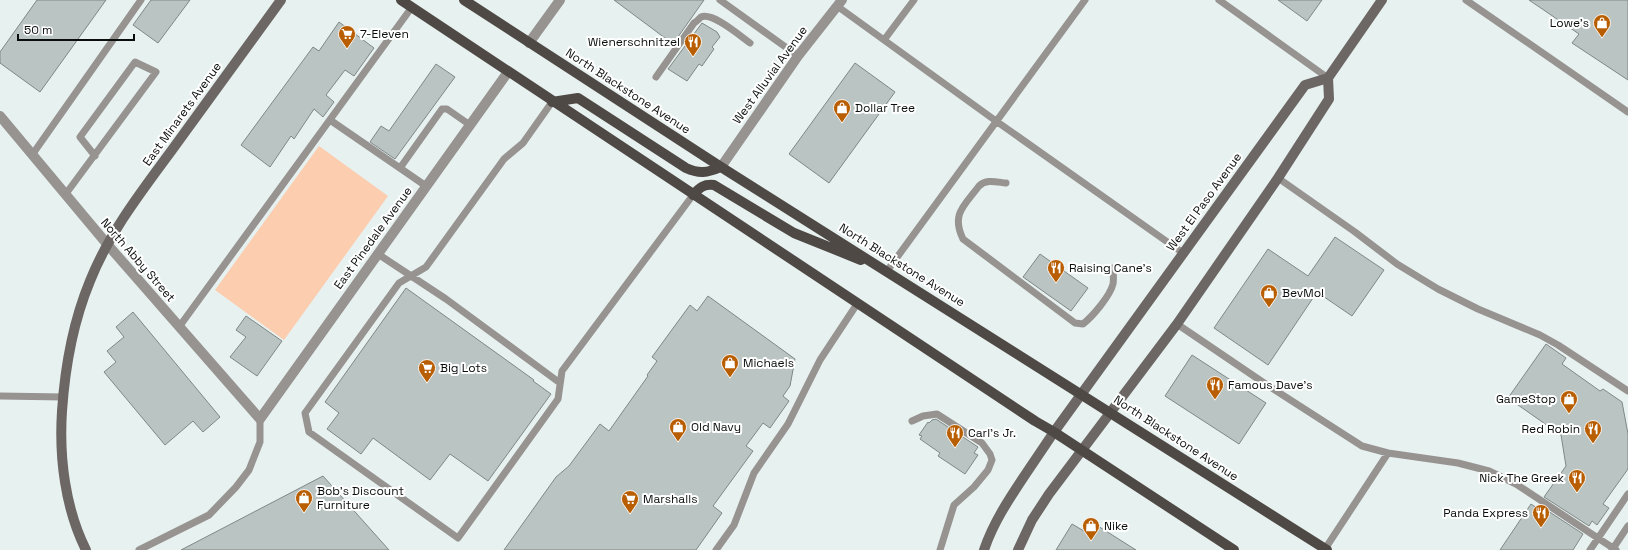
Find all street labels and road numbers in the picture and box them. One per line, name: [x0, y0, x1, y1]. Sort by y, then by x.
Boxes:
street label: West Alluvial Avenue: [729, 23, 811, 127]
street label: North Blackstone Avenue: [563, 45, 693, 137]
street label: East Minarets Avenue: [139, 59, 225, 169]
street label: West El Paso Avenue: [1163, 150, 1245, 254]
street label: East Pinedale Avenue: [330, 184, 416, 292]
street label: North Abby Street: [97, 215, 179, 305]
street label: North Blackstone Avenue: [836, 220, 968, 310]
street label: North Blackstone Avenue: [1111, 392, 1241, 484]

